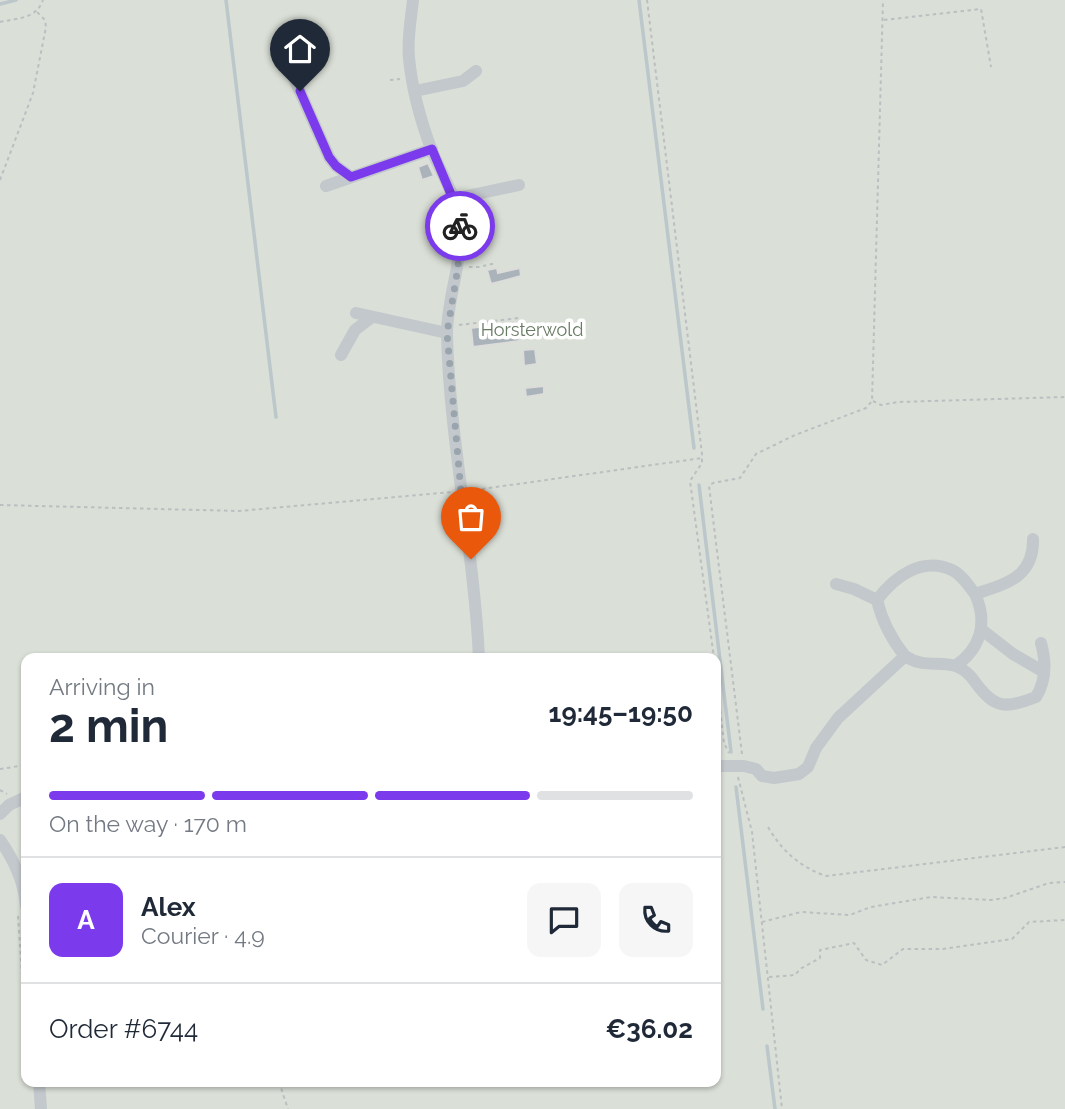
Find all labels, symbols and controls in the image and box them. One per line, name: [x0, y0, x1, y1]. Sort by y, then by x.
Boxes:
pin: [270, 19, 330, 91]
icon: home: [281, 30, 319, 68]
courier: [425, 191, 495, 261]
icon: bike: [441, 207, 479, 245]
park label: Horsterwold: [481, 319, 583, 340]
pin: [441, 487, 501, 559]
icon: bag: [452, 498, 490, 536]
text: Arriving in: [49, 673, 155, 700]
text: 19:45–19:50: [549, 698, 693, 728]
text: 2 min: [49, 699, 168, 753]
text: On the way · 170 m: [49, 810, 247, 837]
button: chat: [527, 883, 601, 957]
button: phone: [619, 883, 693, 957]
text: Alex: [141, 892, 196, 922]
text: A: [77, 905, 95, 935]
text: Courier · 4.9: [141, 922, 265, 949]
text: Order #6744: [49, 1014, 198, 1044]
text: €36.02: [605, 1014, 693, 1044]

